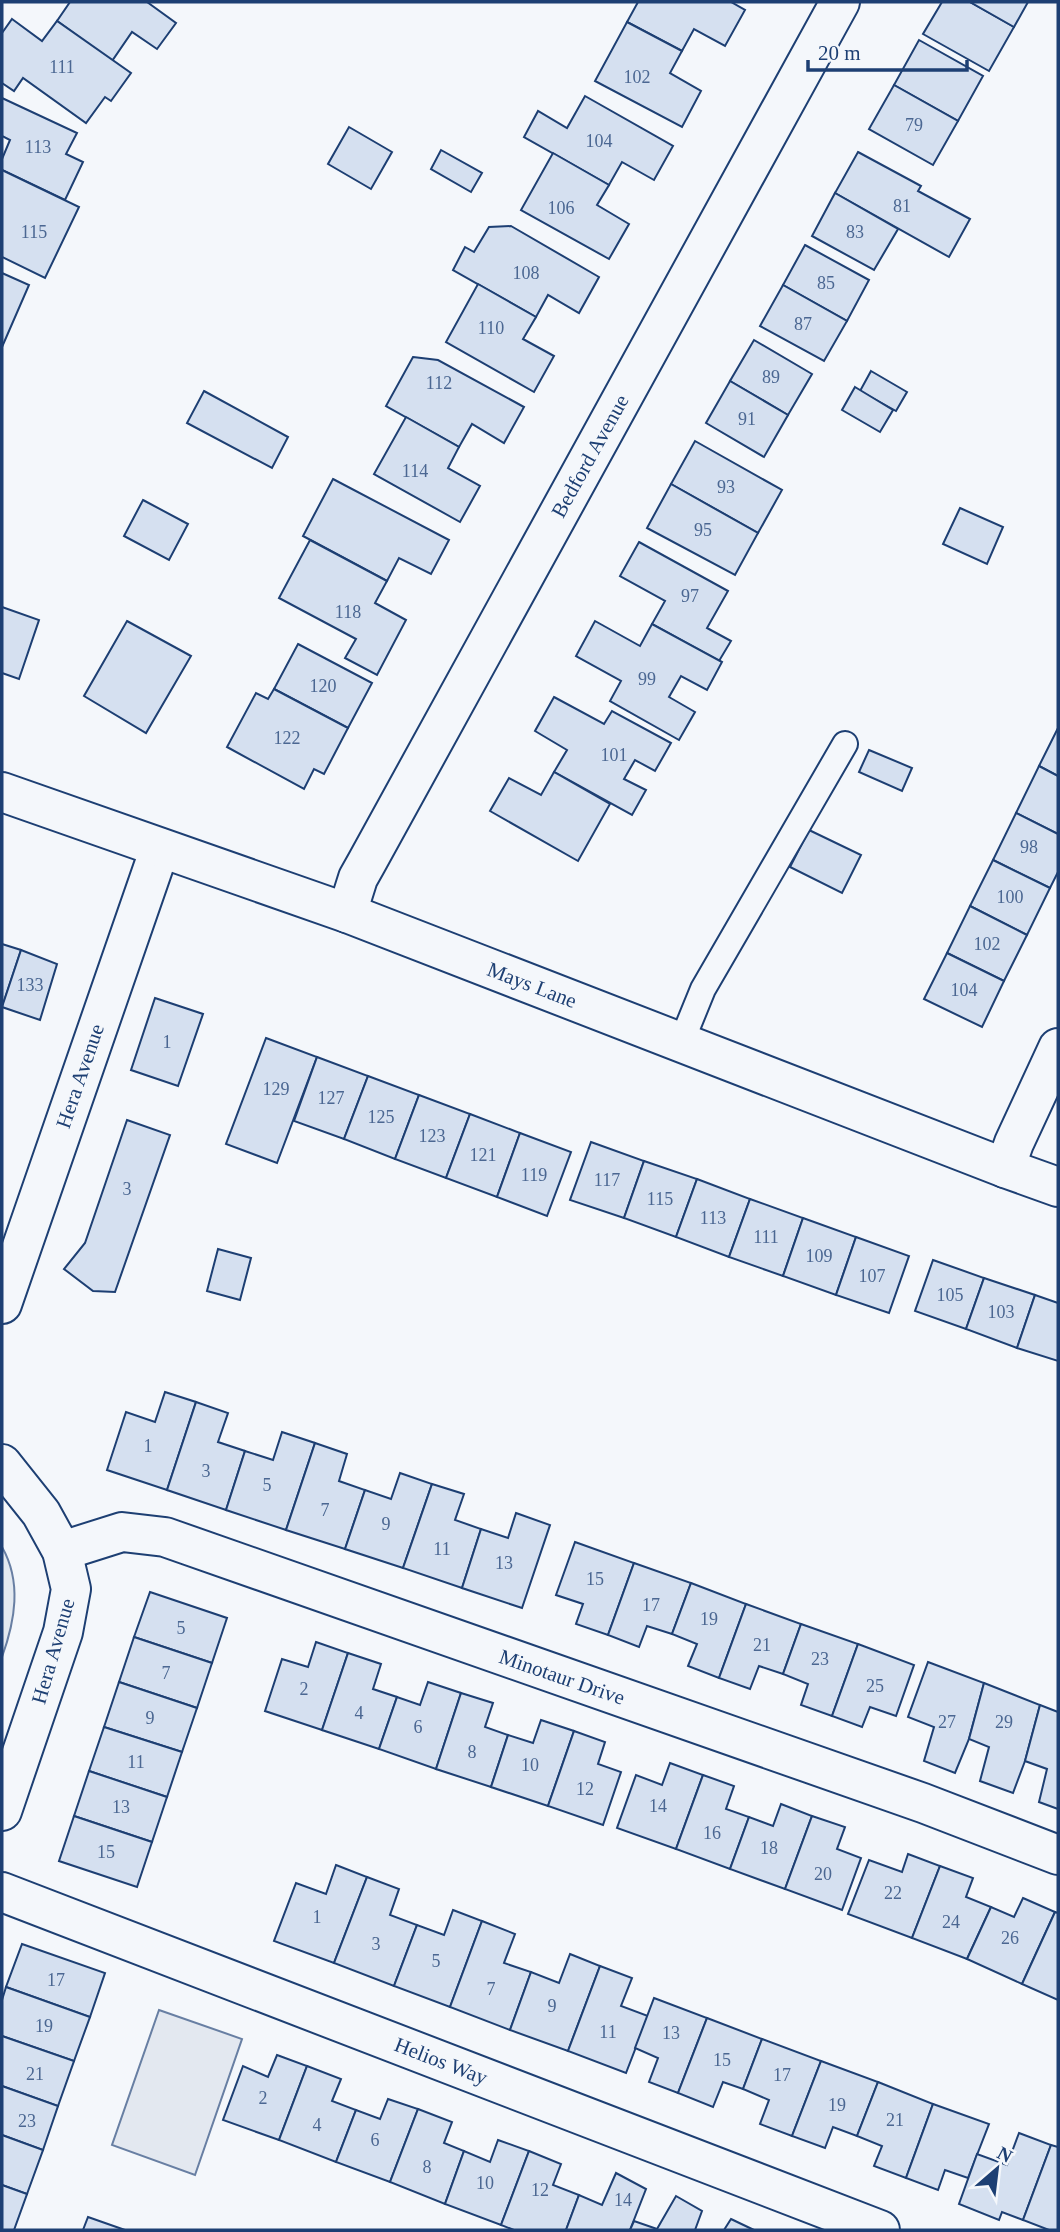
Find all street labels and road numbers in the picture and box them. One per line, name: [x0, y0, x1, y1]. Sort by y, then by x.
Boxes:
street label: Bedford Avenue: [546, 390, 634, 522]
street label: Mays Lane: [484, 957, 580, 1013]
street label: Hera Avenue: [51, 1021, 109, 1131]
street label: Hera Avenue: [26, 1595, 80, 1707]
street label: Minotaur Drive: [496, 1644, 628, 1710]
street label: Helios Way: [391, 2032, 491, 2090]

